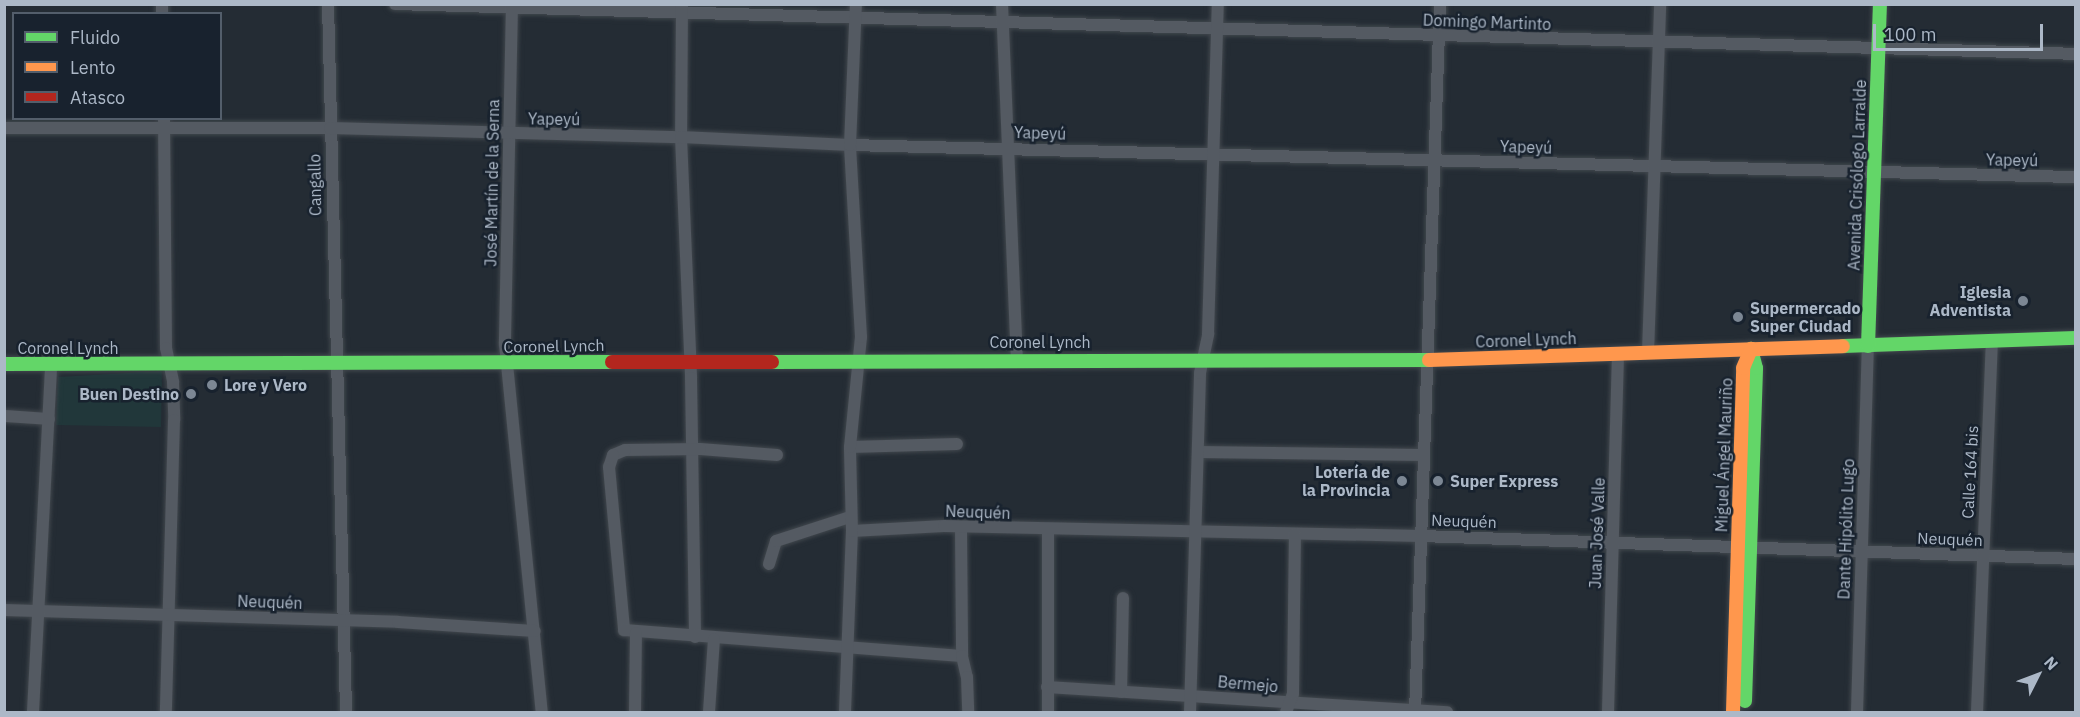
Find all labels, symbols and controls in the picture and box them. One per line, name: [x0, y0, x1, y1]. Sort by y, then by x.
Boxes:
street label: Domingo Martinto: [1422, 10, 1552, 34]
legend: [12, 12, 222, 120]
scale bar: [1876, 12, 2046, 50]
text: 100 m: [1884, 23, 1936, 46]
text: Fluido: [70, 26, 120, 49]
text: Lento: [70, 56, 115, 79]
street label: Avenida Crisólogo Larralde: [1844, 79, 1870, 271]
text: Atasco: [70, 86, 125, 109]
street label: José Martín de la Serna: [481, 99, 503, 267]
street label: Yapeyú: [528, 109, 580, 129]
street label: Yapeyú: [1014, 122, 1066, 144]
street label: Yapeyú: [1500, 136, 1552, 158]
street label: Yapeyú: [1986, 150, 2038, 170]
street label: Cangallo: [305, 154, 325, 216]
place label: Iglesia Adventista: [1929, 282, 2011, 320]
marker: Iglesia Adventista: [2016, 294, 2030, 308]
place label: Supermercado Super Ciudad: [1750, 298, 1861, 336]
marker: Supermercado Super Ciudad: [1731, 310, 1745, 324]
street label: Coronel Lynch: [1475, 329, 1577, 351]
street label: Coronel Lynch: [989, 332, 1091, 352]
street label: Coronel Lynch: [503, 336, 605, 356]
street label: Coronel Lynch: [17, 338, 119, 358]
place label: Lore y Vero: [224, 375, 307, 395]
street label: Miguel Ángel Mauriño: [1712, 377, 1736, 533]
marker: Lore y Vero: [205, 378, 219, 392]
place label: Buen Destino: [79, 384, 179, 404]
marker: Buen Destino: [184, 387, 198, 401]
street label: Calle 164 bis: [1958, 425, 1982, 519]
street label: Dante Hipólito Lugo: [1834, 458, 1858, 600]
place label: Lotería de la Provincia: [1302, 462, 1390, 500]
place label: Super Express: [1450, 471, 1558, 491]
marker: Lotería de la Provincia: [1395, 474, 1409, 488]
marker: Super Express: [1431, 474, 1445, 488]
street label: Juan José Valle: [1585, 477, 1609, 589]
street label: Neuquén: [945, 501, 1011, 523]
street label: Neuquén: [1431, 510, 1497, 532]
street label: Neuquén: [1917, 528, 1983, 550]
street label: Neuquén: [237, 591, 303, 613]
north arrow: [2008, 645, 2068, 705]
text: N: [2040, 652, 2063, 674]
street label: Bermejo: [1217, 672, 1279, 696]

